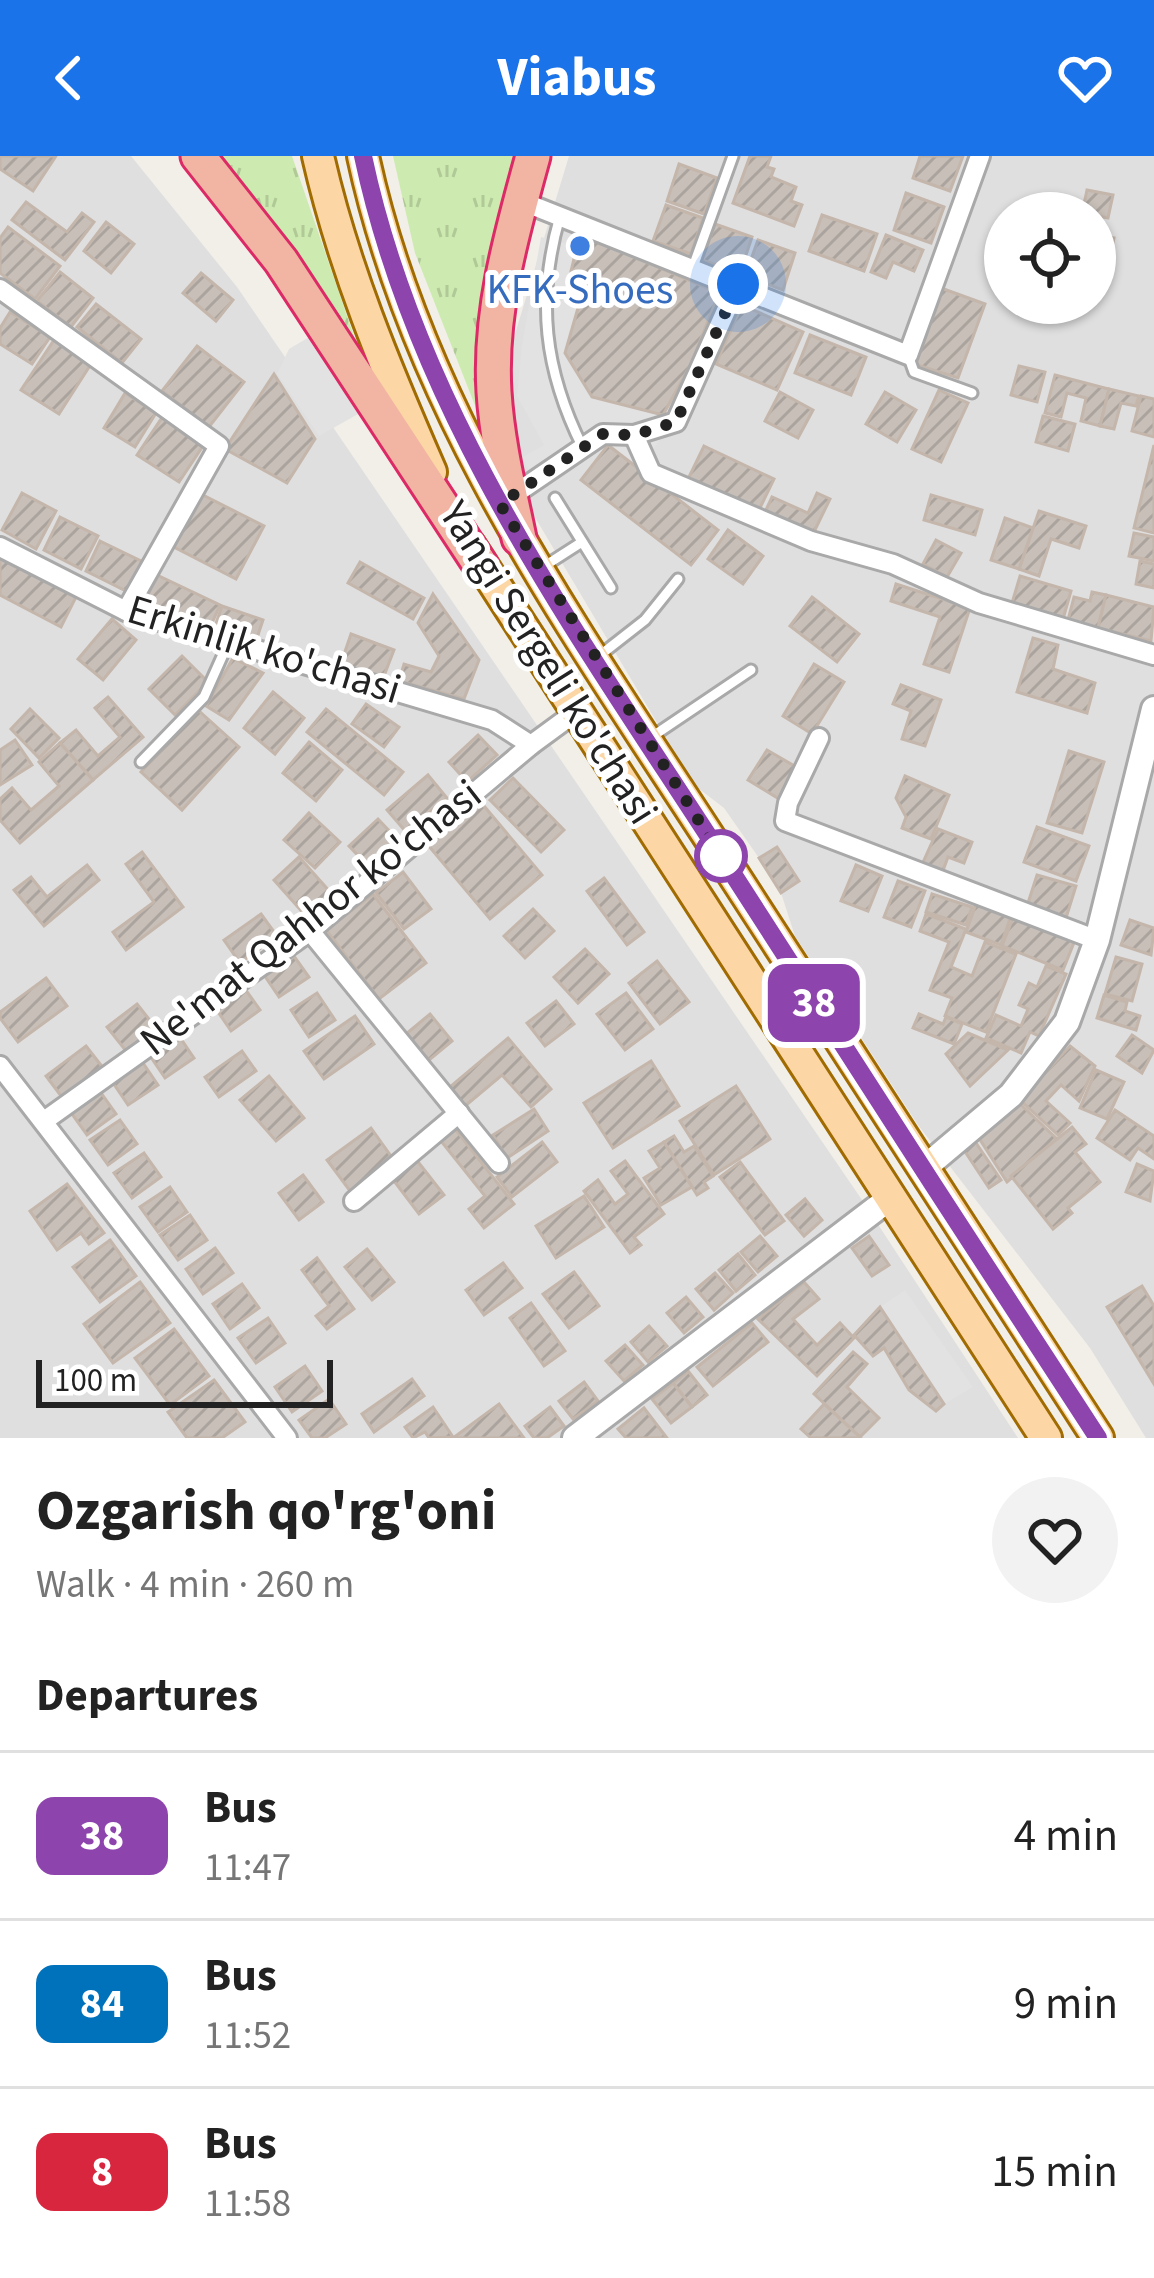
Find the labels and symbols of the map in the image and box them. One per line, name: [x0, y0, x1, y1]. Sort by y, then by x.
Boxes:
marker: KFK-Shoes: [567, 233, 593, 259]
your location: [708, 254, 768, 314]
place label: KFK-Shoes: [487, 260, 673, 320]
street label: Yangi Sergeli ko'chasi: [424, 489, 672, 836]
street label: Erkinlik ko'chasi: [120, 580, 408, 720]
street label: Ne'mat Qahhor ko'chasi: [127, 765, 495, 1071]
unlabelled marker: [696, 831, 746, 881]
line badge: 38: [760, 964, 868, 1042]
scale bar: [36, 1354, 333, 1407]

